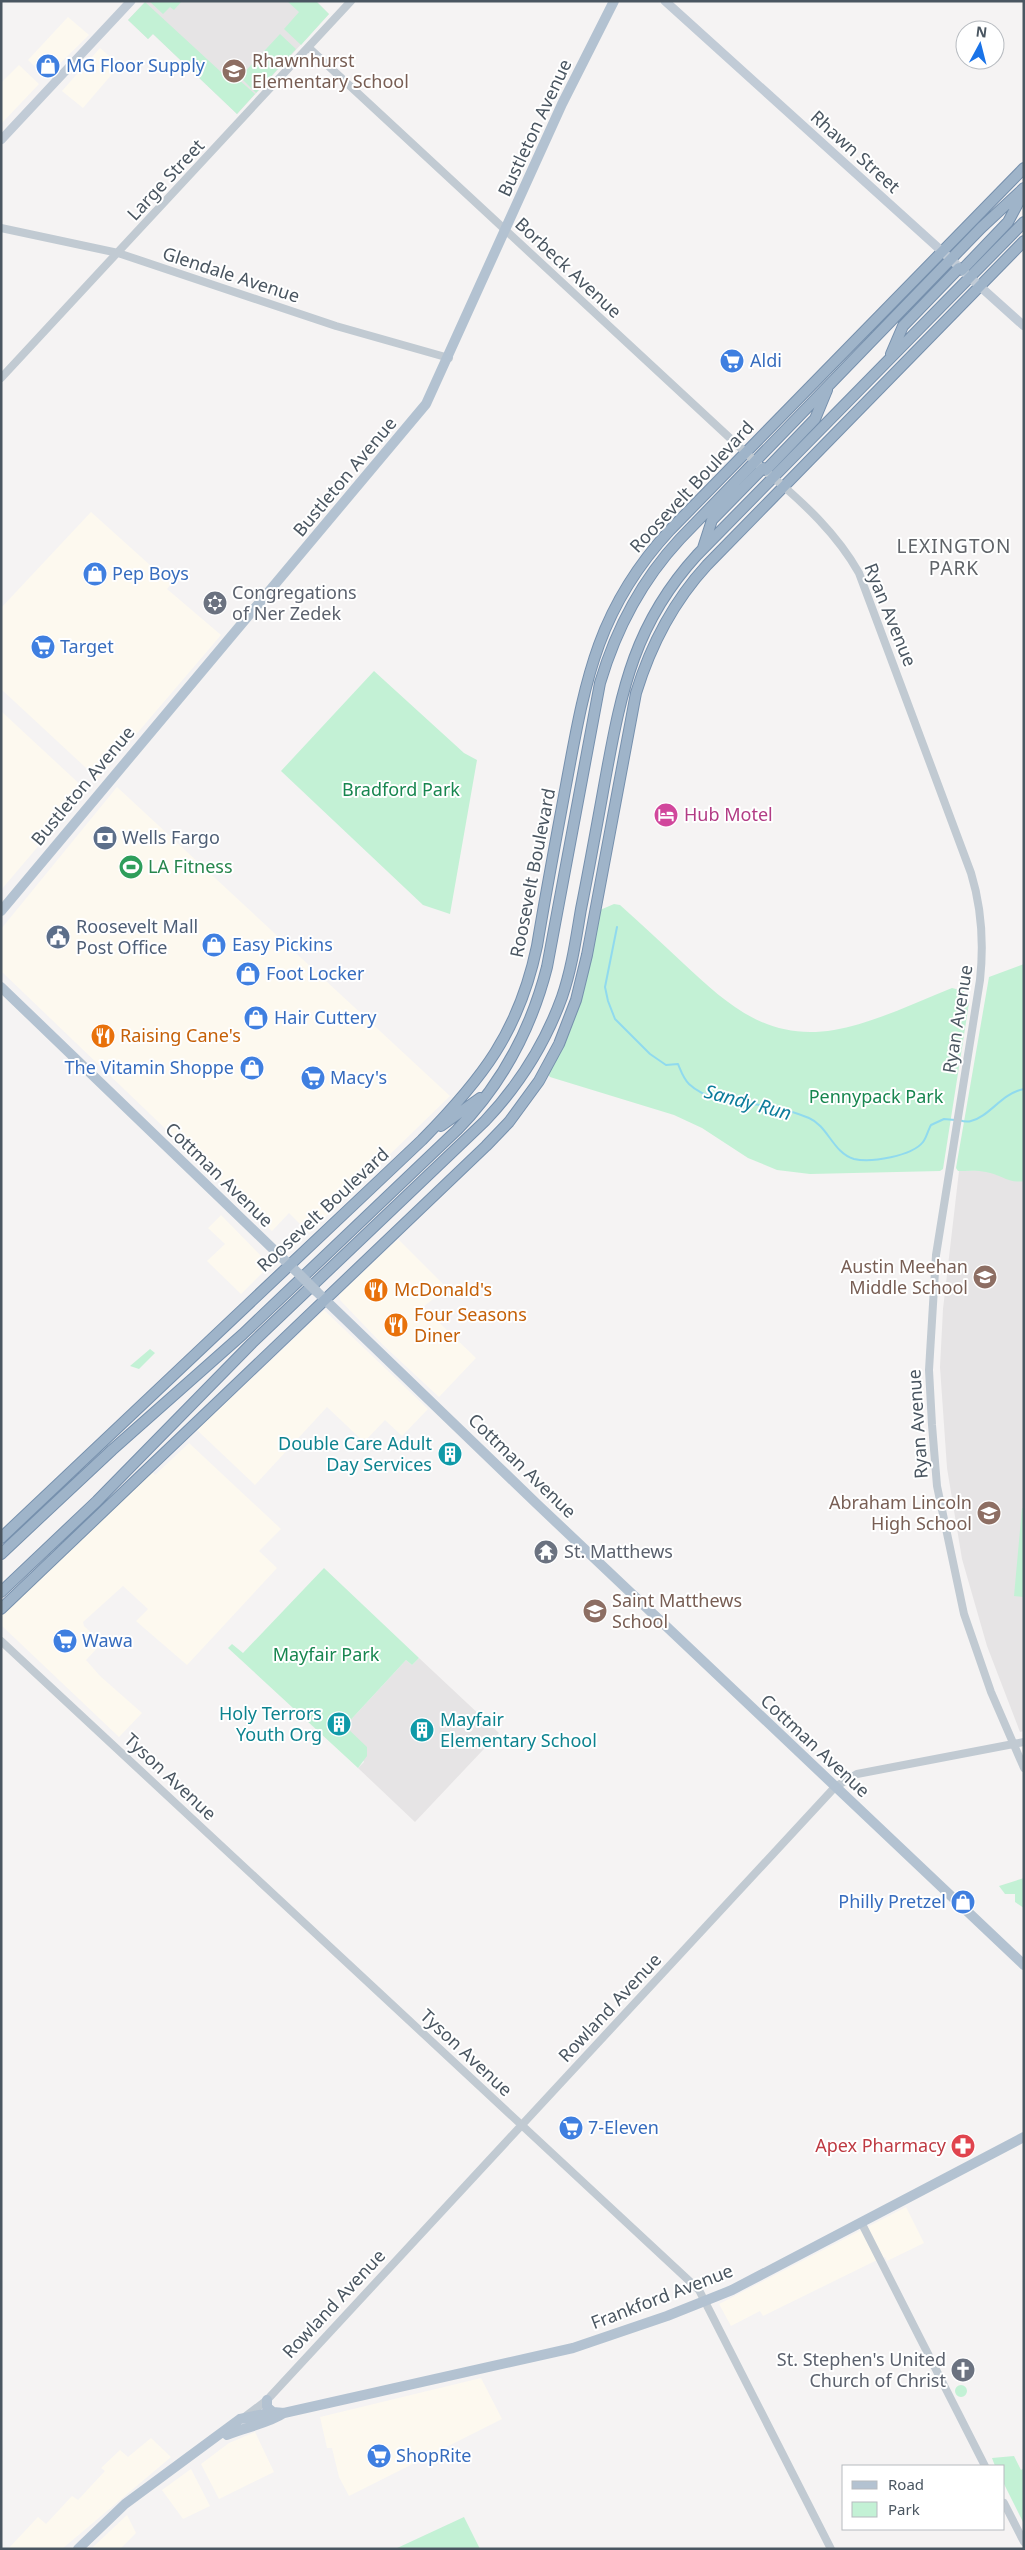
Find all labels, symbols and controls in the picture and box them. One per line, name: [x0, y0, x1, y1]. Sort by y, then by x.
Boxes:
north arrow: [955, 20, 1005, 70]
text: N: [975, 21, 988, 42]
place label: Rhawnhurst Elementary School: [252, 48, 409, 93]
shop icon: MG Floor Supply: [35, 53, 61, 79]
place label: MG Floor Supply: [66, 53, 206, 77]
street label: Bustleton Avenue: [492, 55, 576, 200]
school or university icon: Rhawnhurst Elementary School: [221, 58, 247, 84]
street label: Rhawn Street: [806, 105, 906, 198]
street label: Large Street: [121, 133, 209, 225]
street label: Borbeck Avenue: [510, 212, 627, 323]
street label: Glendale Avenue: [160, 241, 303, 308]
supermarket icon: Aldi: [719, 348, 745, 374]
place label: Aldi: [750, 348, 782, 372]
street label: Bustleton Avenue: [287, 412, 401, 541]
street label: Roosevelt Boulevard: [624, 415, 759, 557]
district label: LEXINGTON PARK: [897, 533, 1011, 581]
street label: Ryan Avenue: [859, 559, 923, 670]
shop icon: Pep Boys: [82, 561, 108, 587]
place label: Pep Boys: [112, 561, 189, 585]
place label: Congregations of Ner Zedek: [232, 580, 357, 625]
synagogue icon: Congregations of Ner Zedek: [202, 590, 228, 616]
supermarket icon: Target: [30, 634, 56, 660]
place label: Target: [60, 634, 114, 658]
street label: Bustleton Avenue: [25, 721, 139, 850]
park label: Bradford Park: [342, 777, 460, 801]
street label: Roosevelt Boulevard: [504, 786, 560, 960]
hotel icon: Hub Motel: [653, 802, 679, 828]
place label: Hub Motel: [684, 802, 773, 826]
bank icon: Wells Fargo: [92, 825, 118, 851]
place label: Wells Fargo: [122, 825, 220, 849]
sports icon: LA Fitness: [118, 854, 144, 880]
place label: LA Fitness: [148, 854, 233, 878]
place label: Roosevelt Mall Post Office: [76, 914, 198, 959]
public building icon: Roosevelt Mall Post Office: [45, 924, 71, 950]
shop icon: Easy Pickins: [201, 932, 227, 958]
place label: Easy Pickins: [232, 932, 333, 956]
shop icon: Foot Locker: [235, 961, 261, 987]
place label: Foot Locker: [266, 961, 365, 985]
street label: Ryan Avenue: [937, 963, 977, 1075]
shop icon: Hair Cuttery: [243, 1005, 269, 1031]
place label: Hair Cuttery: [274, 1005, 377, 1029]
restaurant icon: Raising Cane's: [90, 1023, 116, 1049]
place label: Raising Cane's: [120, 1023, 241, 1047]
place label: The Vitamin Shoppe: [65, 1055, 234, 1079]
shop icon: The Vitamin Shoppe: [239, 1055, 265, 1081]
supermarket icon: Macy's: [300, 1065, 326, 1091]
place label: Macy's: [330, 1065, 387, 1089]
water label: Sandy Run: [702, 1078, 794, 1126]
park label: Pennypack Park: [809, 1084, 944, 1108]
street label: Cottman Avenue: [161, 1117, 279, 1232]
street label: Roosevelt Boulevard: [251, 1142, 393, 1277]
place label: Austin Meehan Middle School: [841, 1254, 968, 1299]
school or university icon: Austin Meehan Middle School: [972, 1264, 998, 1290]
restaurant icon: McDonald's: [363, 1277, 389, 1303]
place label: McDonald's: [394, 1277, 492, 1301]
place label: Four Seasons Diner: [414, 1302, 527, 1347]
restaurant icon: Four Seasons Diner: [383, 1312, 409, 1338]
street label: Ryan Avenue: [901, 1369, 933, 1480]
street label: Cottman Avenue: [464, 1408, 582, 1523]
place label: Double Care Adult Day Services: [278, 1431, 432, 1476]
building icon: Double Care Adult Day Services: [437, 1441, 463, 1467]
place label: Abraham Lincoln High School: [829, 1490, 972, 1535]
school or university icon: Abraham Lincoln High School: [976, 1500, 1002, 1526]
temple icon: St. Matthews: [533, 1539, 559, 1565]
place label: St. Matthews: [564, 1539, 673, 1563]
place label: Saint Matthews School: [612, 1588, 742, 1633]
school or university icon: Saint Matthews School: [582, 1598, 608, 1624]
supermarket icon: Wawa: [52, 1628, 78, 1654]
place label: Wawa: [82, 1628, 133, 1652]
park label: Mayfair Park: [273, 1642, 380, 1666]
street label: Cottman Avenue: [756, 1688, 876, 1802]
place label: Holy Terrors Youth Org: [219, 1701, 322, 1746]
place label: Mayfair Elementary School: [440, 1707, 597, 1752]
building icon: Holy Terrors Youth Org: [326, 1711, 352, 1737]
building icon: Mayfair Elementary School: [409, 1717, 435, 1743]
street label: Tyson Avenue: [120, 1727, 222, 1825]
place label: Philly Pretzel: [838, 1889, 946, 1913]
shop icon: Philly Pretzel: [950, 1889, 976, 1915]
street label: Rowland Avenue: [553, 1948, 666, 2067]
street label: Tyson Avenue: [416, 2003, 518, 2101]
supermarket icon: 7-Eleven: [558, 2115, 584, 2141]
place label: 7-Eleven: [588, 2115, 659, 2139]
place label: Apex Pharmacy: [815, 2133, 947, 2157]
pharmacy icon: Apex Pharmacy: [950, 2133, 976, 2159]
street label: Rowland Avenue: [277, 2244, 390, 2363]
street label: Frankford Avenue: [587, 2258, 736, 2334]
place label: St. Stephen's United Church of Christ: [777, 2347, 946, 2392]
church icon: St. Stephen's United Church of Christ: [950, 2357, 976, 2383]
supermarket icon: ShopRite: [366, 2443, 392, 2469]
place label: ShopRite: [396, 2443, 471, 2467]
legend: [842, 2465, 1005, 2530]
text: Road: [888, 2474, 924, 2494]
text: Park: [888, 2499, 920, 2519]

